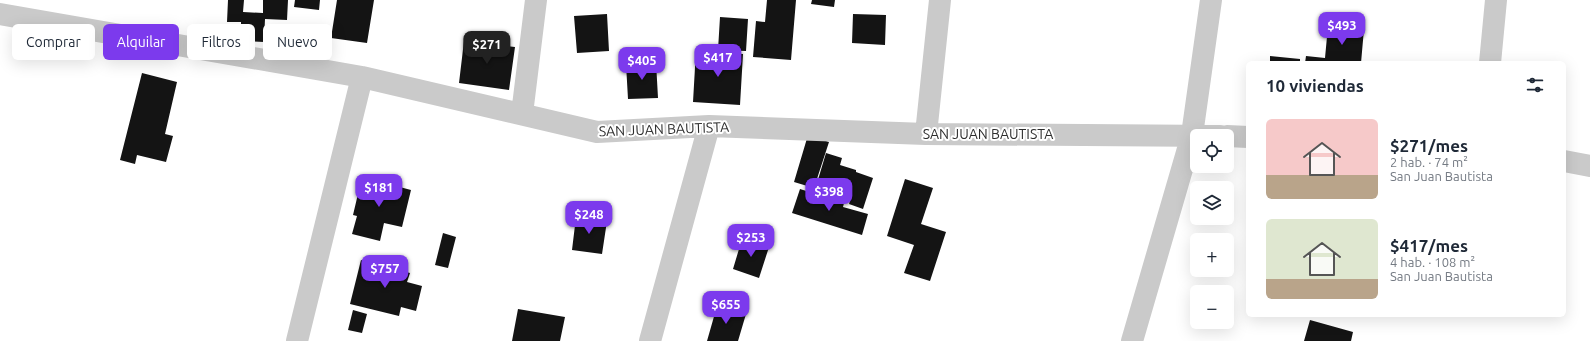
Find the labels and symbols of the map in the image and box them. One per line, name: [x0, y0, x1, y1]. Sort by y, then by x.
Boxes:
pin: $493: [1318, 12, 1366, 46]
pin: $271: [463, 31, 511, 65]
pin: $417: [694, 44, 742, 78]
pin: $405: [618, 47, 666, 81]
street label: SAN JUAN BAUTISTA: [598, 119, 730, 139]
street label: SAN JUAN BAUTISTA: [923, 126, 1053, 142]
pin: $181: [355, 174, 403, 208]
pin: $398: [805, 178, 853, 212]
pin: $248: [565, 201, 613, 235]
pin: $253: [727, 224, 775, 258]
pin: $757: [361, 255, 409, 289]
pin: $655: [702, 291, 750, 325]

